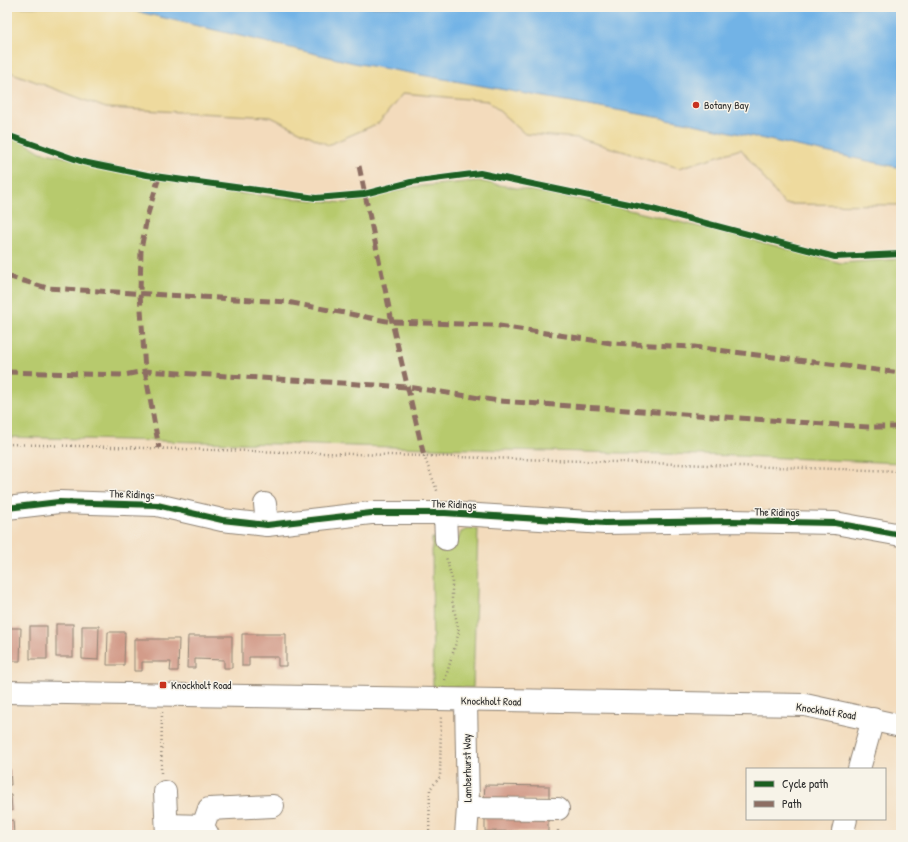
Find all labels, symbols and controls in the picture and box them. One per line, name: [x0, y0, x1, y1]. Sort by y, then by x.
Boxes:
place label: Botany Bay: [704, 98, 749, 112]
marker: Botany Bay: [691, 100, 701, 110]
street label: The Ridings: [109, 486, 155, 502]
street label: The Ridings: [431, 496, 477, 512]
street label: The Ridings: [754, 505, 800, 519]
place label: Knockholt Road: [171, 678, 232, 692]
marker: Knockholt Road: [158, 680, 168, 690]
street label: Knockholt Road: [461, 693, 522, 709]
street label: Knockholt Road: [795, 699, 858, 723]
street label: Lamberhurst Way: [459, 733, 475, 802]
legend: [746, 768, 886, 820]
text: Cycle path: [782, 775, 828, 792]
text: Path: [782, 795, 802, 812]

